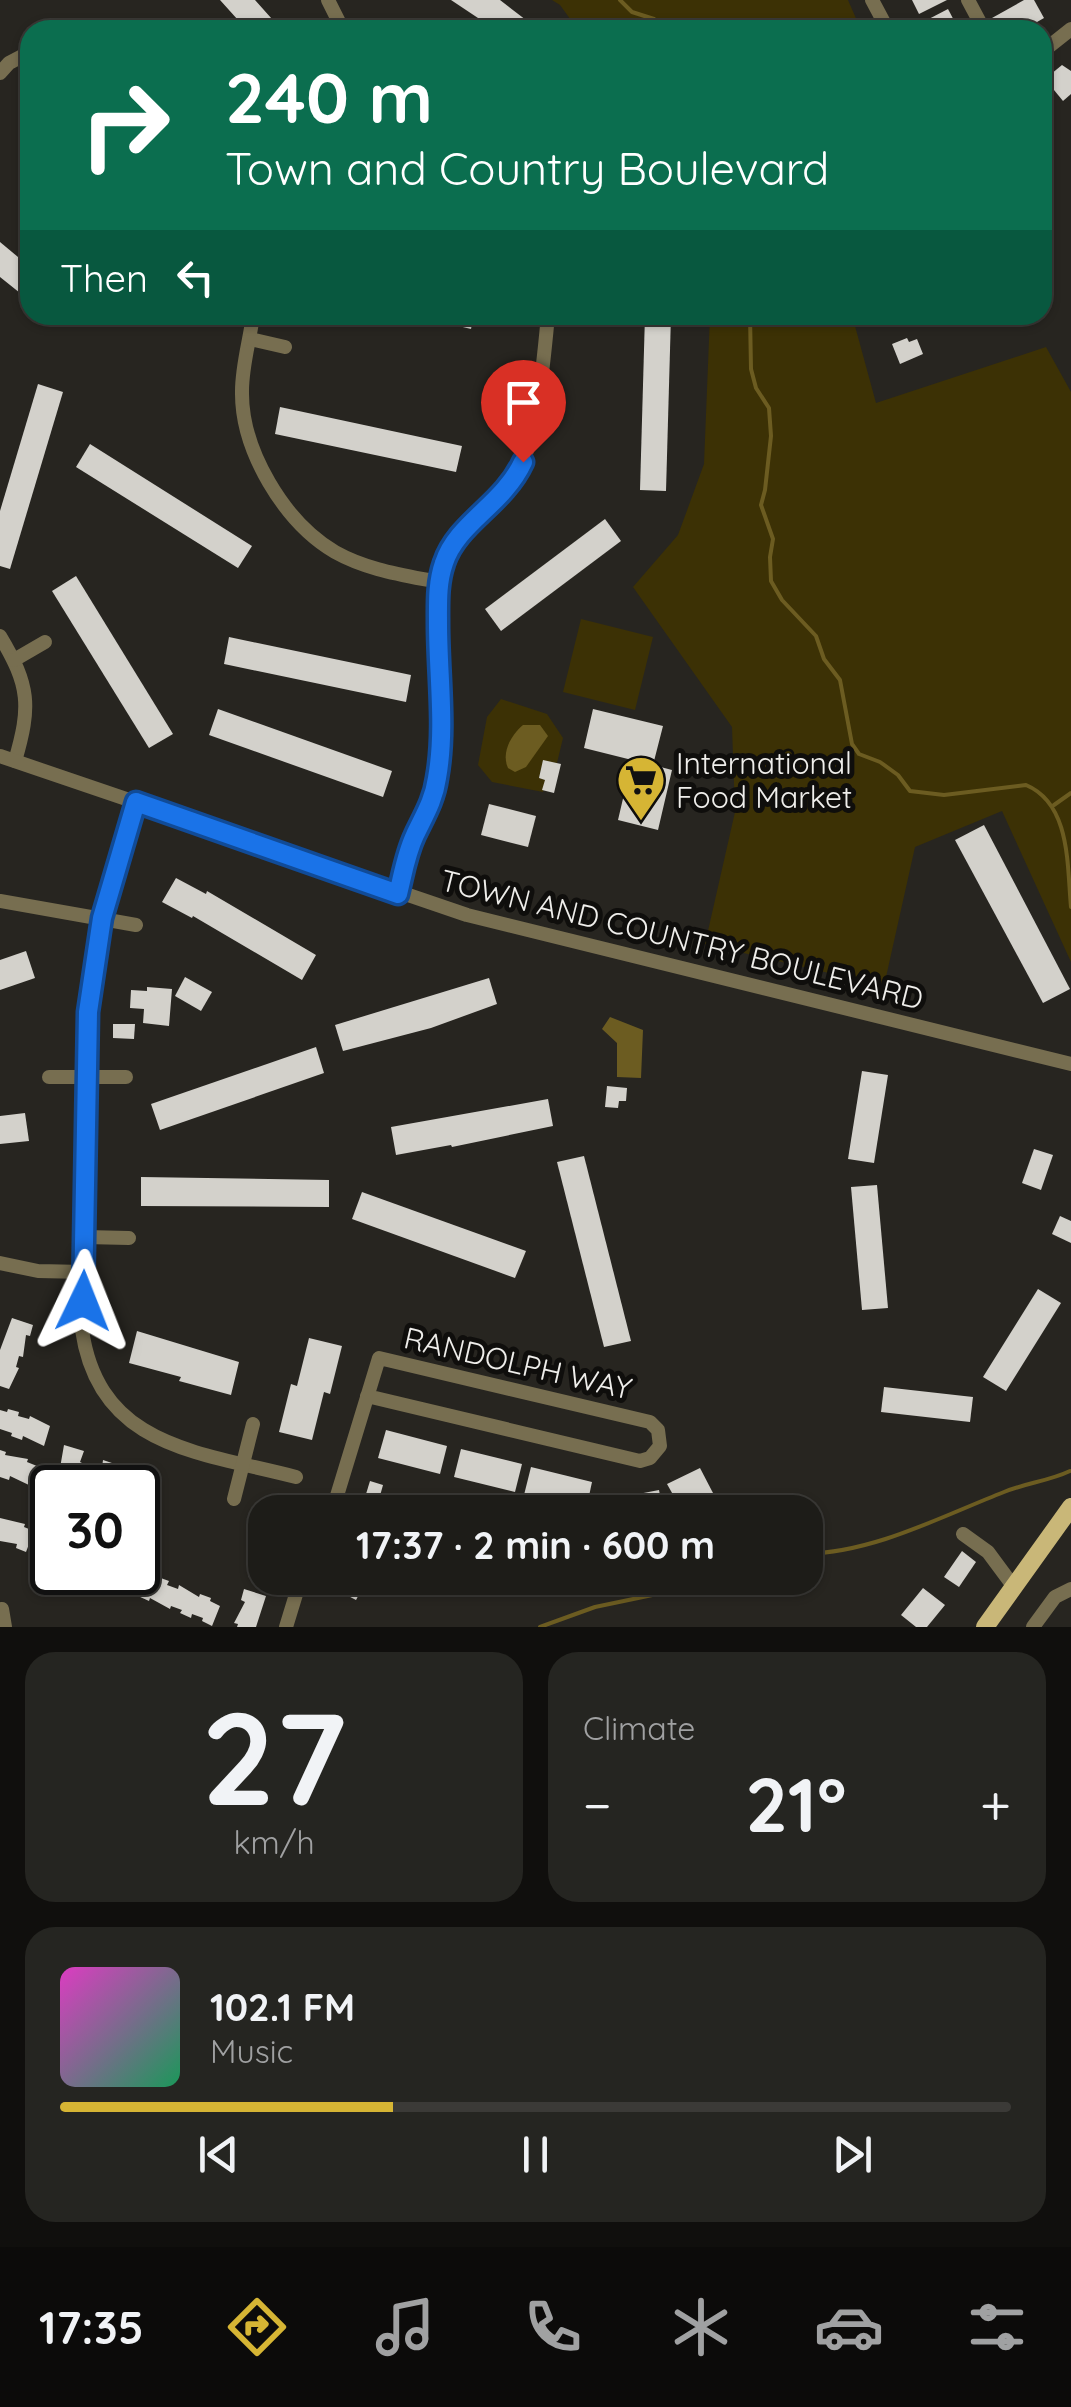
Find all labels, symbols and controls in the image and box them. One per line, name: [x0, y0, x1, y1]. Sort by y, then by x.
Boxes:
text: 240 m: [225, 53, 433, 141]
icon: right: [60, 60, 190, 190]
text: Town and Country Boulevard: [225, 140, 829, 196]
icon: left: [168, 250, 223, 305]
text: Then: [60, 254, 148, 302]
pin: [481, 360, 566, 463]
icon: arrive: [496, 375, 551, 430]
place label: International Food Market: [676, 744, 852, 816]
supermarket icon: International Food Market: [615, 754, 667, 822]
street label: TOWN AND COUNTRY BOULEVARD: [437, 861, 927, 1017]
position arrow: [31, 1249, 135, 1353]
street label: RANDOLPH WAY: [400, 1318, 636, 1408]
speed limit sign: 30: [30, 1465, 160, 1595]
text: 17:37 · 2 min · 600 m: [356, 1521, 715, 1569]
text: 27: [201, 1675, 347, 1838]
text: Climate: [583, 1708, 695, 1748]
text: 21°: [745, 1757, 846, 1851]
text: −: [583, 1770, 612, 1839]
text: +: [980, 1770, 1011, 1839]
text: km/h: [233, 1822, 315, 1862]
text: 102.1 FM: [210, 1983, 355, 2031]
text: Music: [210, 2031, 293, 2071]
icon: previous: [191, 2127, 246, 2182]
icon: pause: [508, 2127, 563, 2182]
icon: next: [825, 2127, 880, 2182]
icon: directions: [222, 2292, 292, 2362]
icon: music: [370, 2292, 440, 2362]
icon: phone: [518, 2292, 588, 2362]
icon: climate: [666, 2292, 736, 2362]
icon: car: [814, 2292, 884, 2362]
icon: filters: [962, 2292, 1032, 2362]
text: 17:35: [39, 2299, 144, 2355]

